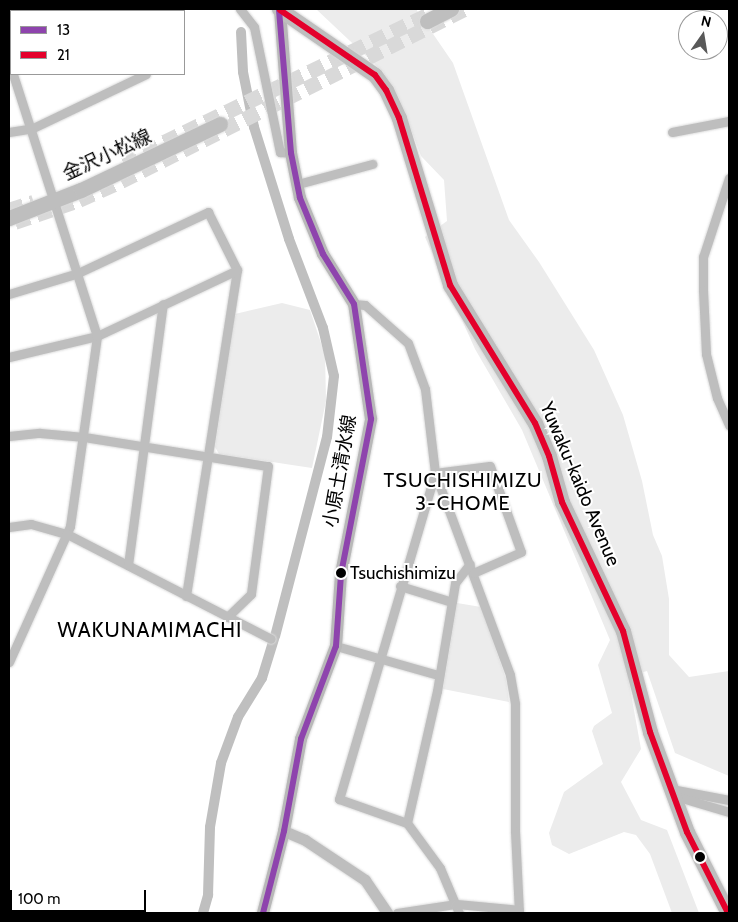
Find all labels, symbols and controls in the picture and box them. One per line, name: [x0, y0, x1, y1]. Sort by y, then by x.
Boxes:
legend: [10, 10, 185, 75]
north arrow: [678, 10, 728, 60]
text: N: [699, 11, 713, 31]
text: 13: [57, 21, 70, 39]
text: 21: [57, 46, 70, 64]
street label: 金沢小松線: [59, 125, 155, 185]
street label: Yuwaku-kaido Avenue: [535, 399, 625, 569]
street label: 小原土清水線: [319, 413, 361, 529]
district label: TSUCHISHIMIZU 3-CHOME: [382, 468, 544, 515]
place label: Tsuchishimizu: [350, 562, 456, 584]
marker: Tsuchishimizu: [336, 568, 346, 578]
district label: WAKUNAMIMACHI: [56, 617, 244, 643]
unlabelled marker: [695, 852, 705, 862]
scale bar: [12, 880, 149, 912]
text: 100 m: [18, 890, 60, 908]

